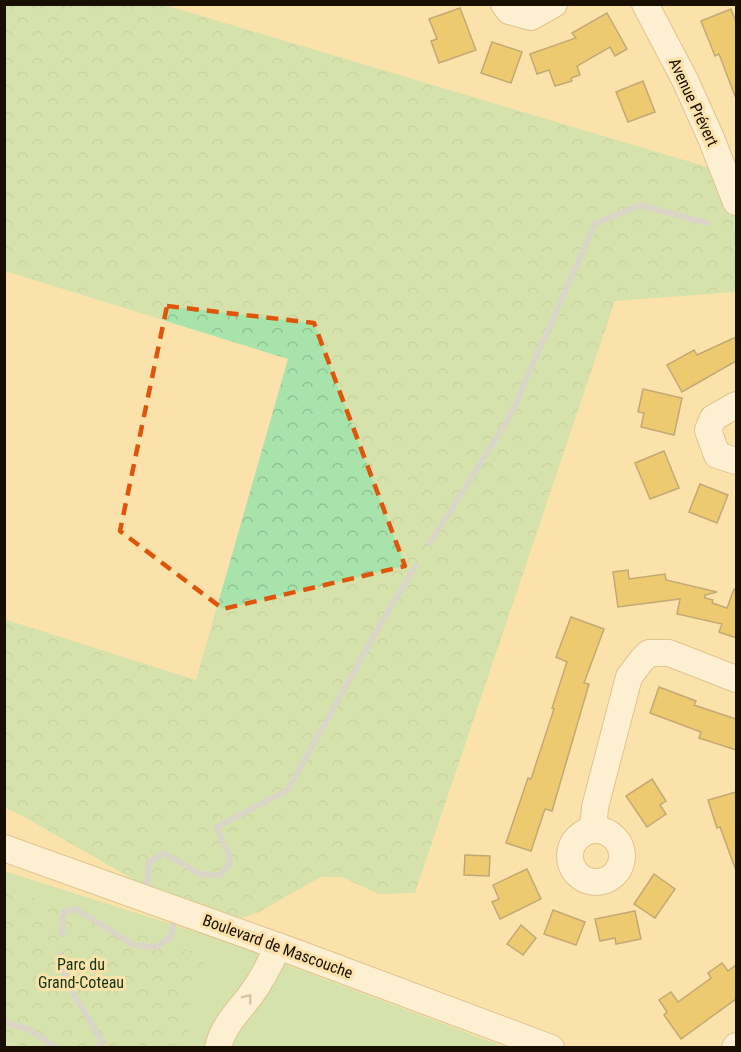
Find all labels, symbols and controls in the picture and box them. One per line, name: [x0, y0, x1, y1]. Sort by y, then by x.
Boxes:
street label: Avenue Prévert: [665, 55, 722, 150]
street label: Boulevard de Mascouche: [200, 910, 355, 982]
park label: Parc du Grand-Coteau: [38, 955, 124, 992]
one-way arrow: [240, 994, 251, 1005]

